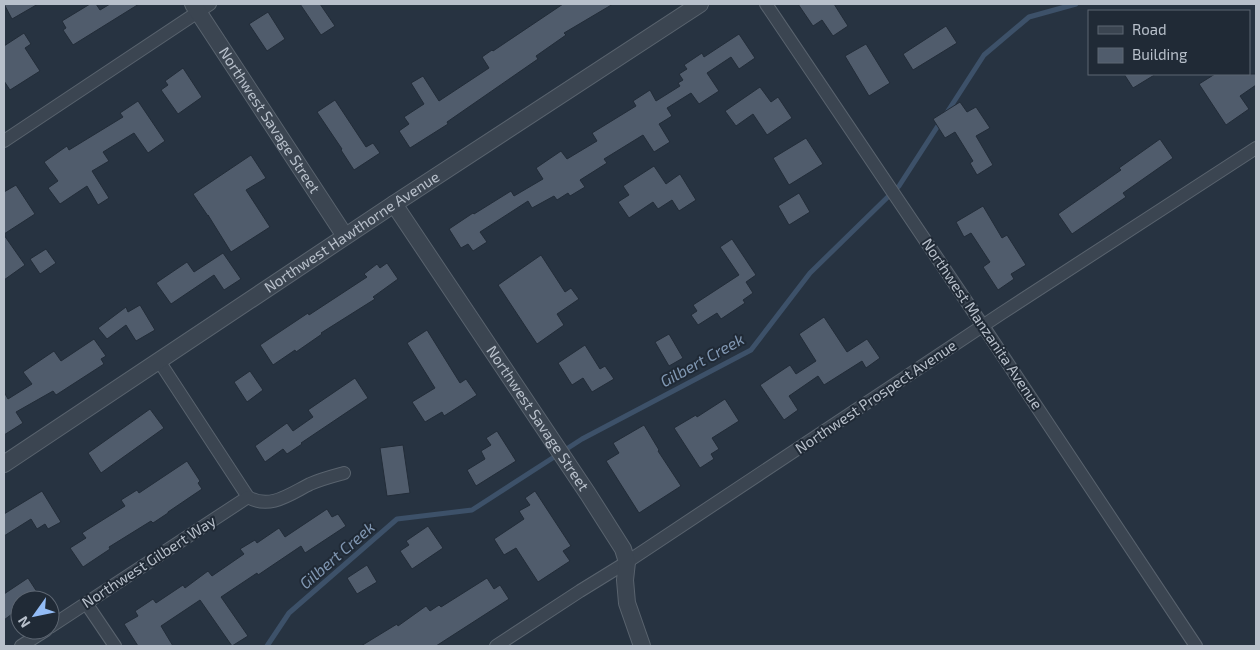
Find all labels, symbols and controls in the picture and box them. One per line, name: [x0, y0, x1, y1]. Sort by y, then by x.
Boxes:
legend: [1088, 10, 1250, 75]
text: Road: [1132, 20, 1167, 38]
street label: Northwest Savage Street: [216, 43, 325, 196]
text: Building: [1132, 45, 1188, 63]
street label: Northwest Hawthorne Avenue: [260, 167, 442, 296]
street label: Northwest Manzanita Avenue: [919, 235, 1047, 412]
water label: Gilbert Creek: [656, 329, 747, 390]
street label: Northwest Prospect Avenue: [791, 335, 959, 457]
street label: Northwest Savage Street: [483, 342, 593, 494]
street label: Northwest Gilbert Way: [78, 511, 219, 611]
water label: Gilbert Creek: [295, 517, 378, 592]
north arrow: [10, 590, 60, 640]
text: N: [14, 613, 34, 631]

